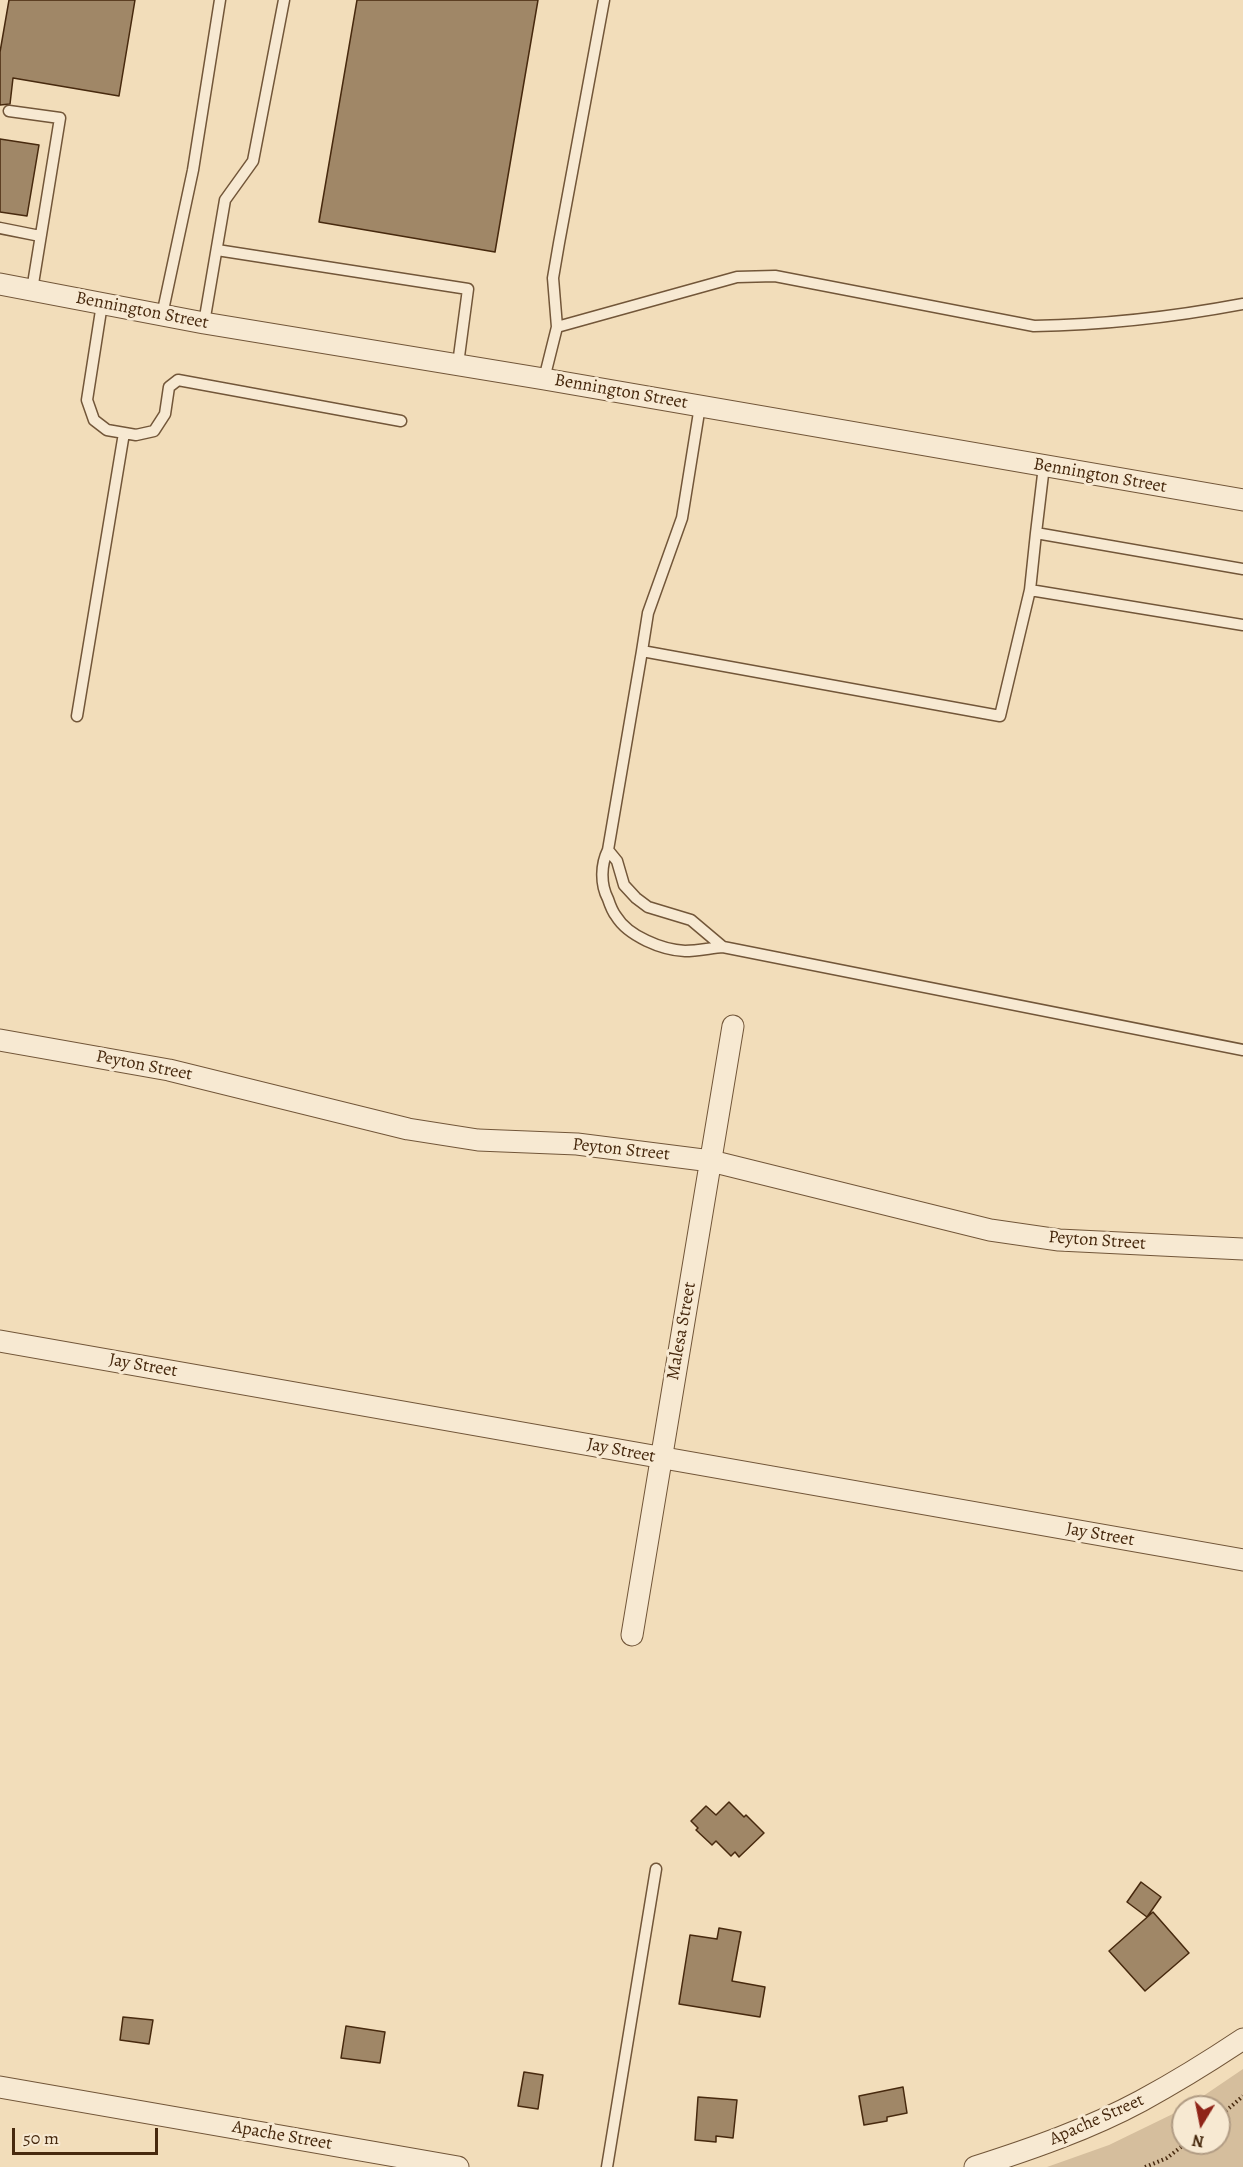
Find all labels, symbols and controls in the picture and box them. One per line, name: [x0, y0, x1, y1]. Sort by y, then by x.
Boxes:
street label: Bennington Street: [74, 288, 210, 334]
street label: Bennington Street: [553, 370, 689, 414]
street label: Bennington Street: [1032, 454, 1168, 498]
street label: Peyton Street: [94, 1046, 194, 1086]
street label: Peyton Street: [571, 1134, 671, 1166]
street label: Peyton Street: [1047, 1227, 1147, 1255]
street label: Malesa Street: [663, 1280, 701, 1382]
street label: Jay Street: [107, 1349, 179, 1383]
street label: Jay Street: [585, 1434, 657, 1468]
street label: Jay Street: [1064, 1518, 1136, 1552]
street label: Apache Street: [1046, 2090, 1148, 2150]
north arrow: [1171, 2095, 1231, 2155]
scale bar: [15, 2116, 160, 2154]
street label: Apache Street: [230, 2117, 334, 2155]
text: 50 m: [23, 2126, 59, 2150]
text: N: [1191, 2129, 1206, 2153]

